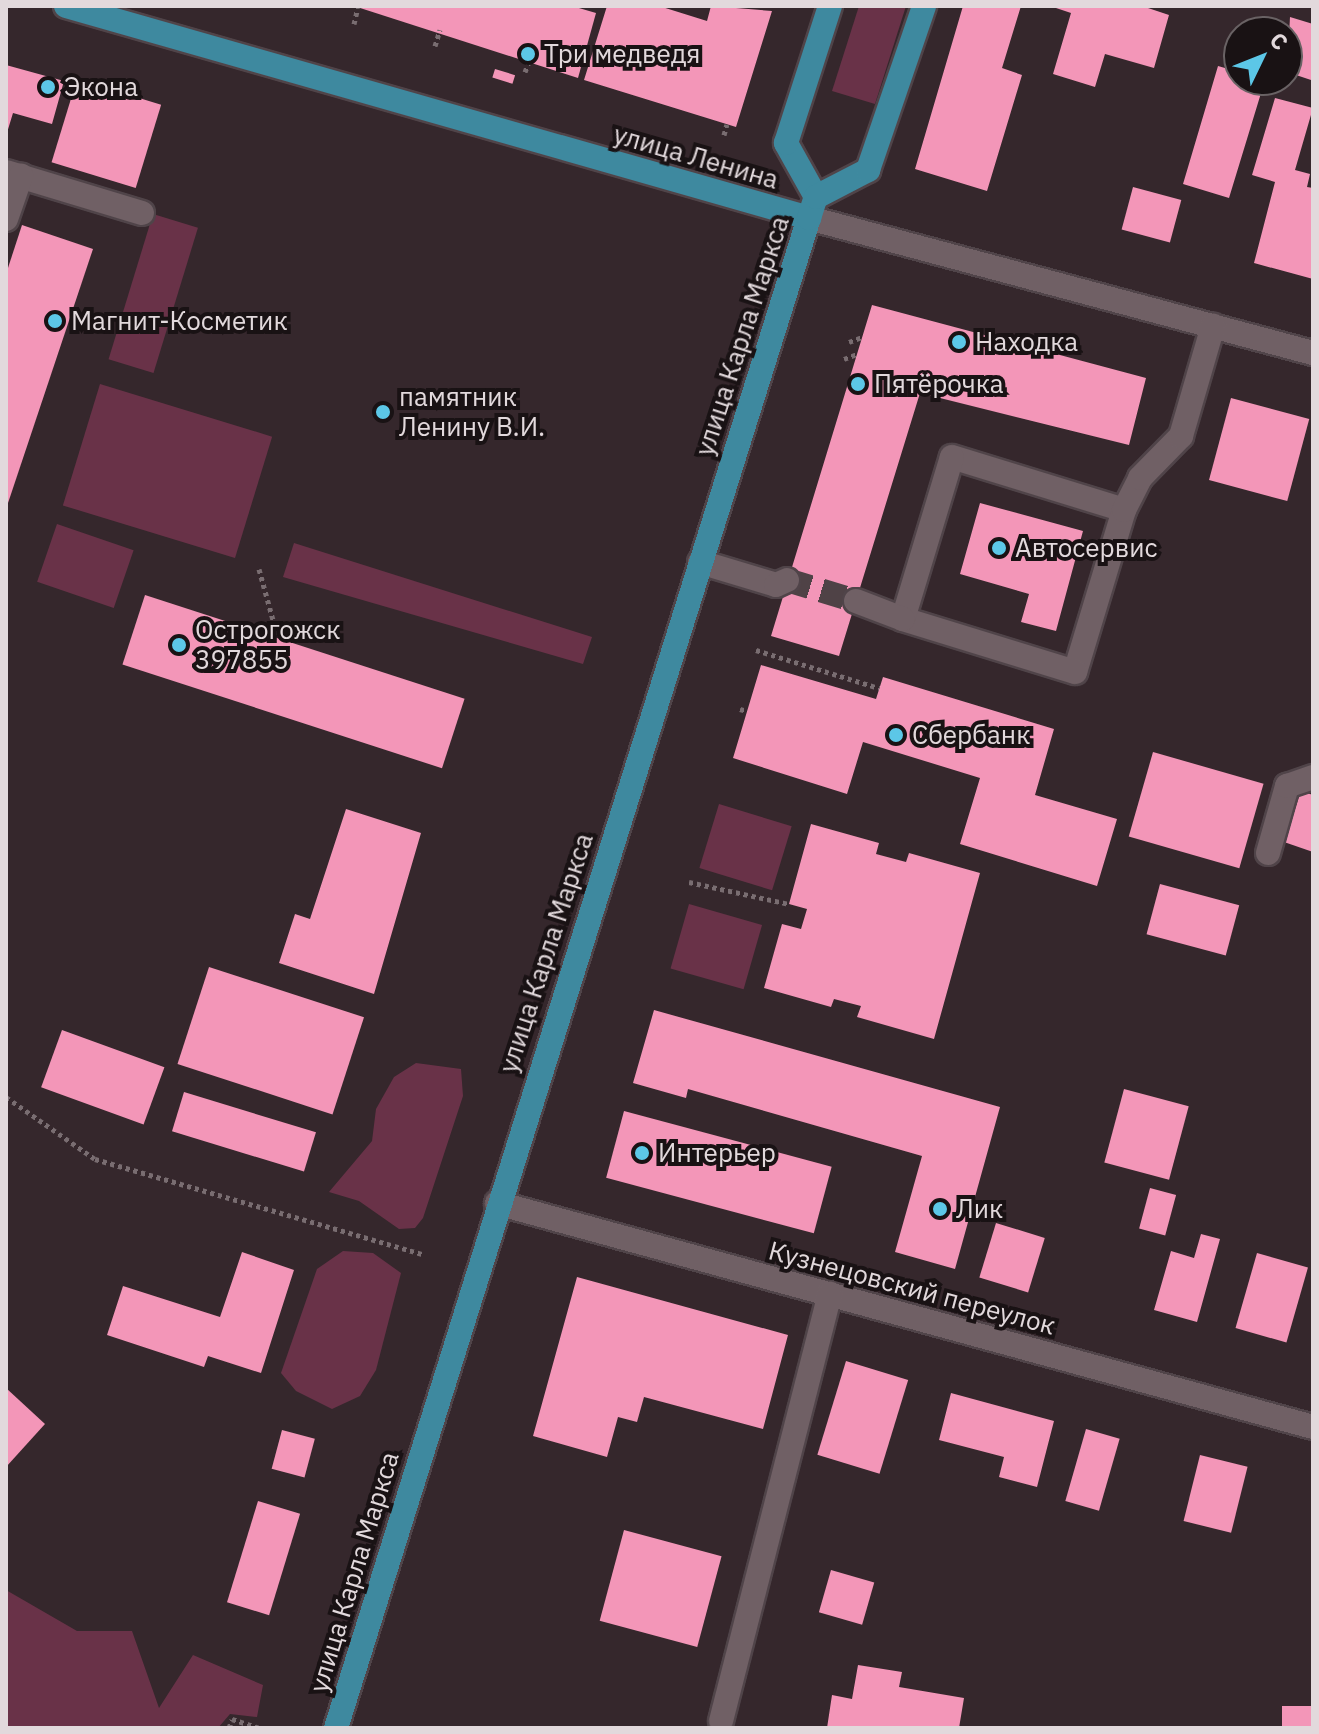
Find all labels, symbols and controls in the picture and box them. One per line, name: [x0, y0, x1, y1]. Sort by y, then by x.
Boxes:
north arrow: [1223, 16, 1303, 96]
text: С: [1264, 26, 1295, 56]
place label: Три медведя: [544, 38, 700, 70]
marker: Три медведя: [519, 45, 537, 63]
place label: Экона: [64, 71, 138, 103]
marker: Экона: [39, 78, 57, 96]
street label: улица Ленина: [610, 119, 782, 195]
street label: улица Карла Маркса: [689, 212, 795, 460]
place label: Магнит-Косметик: [71, 305, 288, 337]
marker: Магнит-Косметик: [46, 312, 64, 330]
place label: Находка: [975, 326, 1078, 358]
marker: Находка: [950, 333, 968, 351]
place label: Пятёрочка: [874, 368, 1004, 400]
marker: Пятёрочка: [849, 375, 867, 393]
place label: памятник Ленину В.И.: [399, 381, 545, 442]
marker: памятник Ленину В.И.: [374, 403, 392, 421]
place label: Автосервис: [1015, 532, 1158, 564]
marker: Автосервис: [990, 539, 1008, 557]
place label: Острогожск 397855: [195, 614, 340, 676]
marker: Острогожск 397855: [170, 636, 188, 654]
place label: Сбербанк: [912, 719, 1030, 751]
marker: Сбербанк: [887, 726, 905, 744]
street label: улица Карла Маркса: [493, 829, 599, 1077]
place label: Интерьер: [658, 1137, 776, 1169]
marker: Интерьер: [633, 1144, 651, 1162]
place label: Лик: [956, 1193, 1003, 1225]
marker: Лик: [931, 1200, 949, 1218]
street label: Кузнецовский переулок: [765, 1235, 1059, 1341]
street label: улица Карла Маркса: [303, 1448, 405, 1696]

